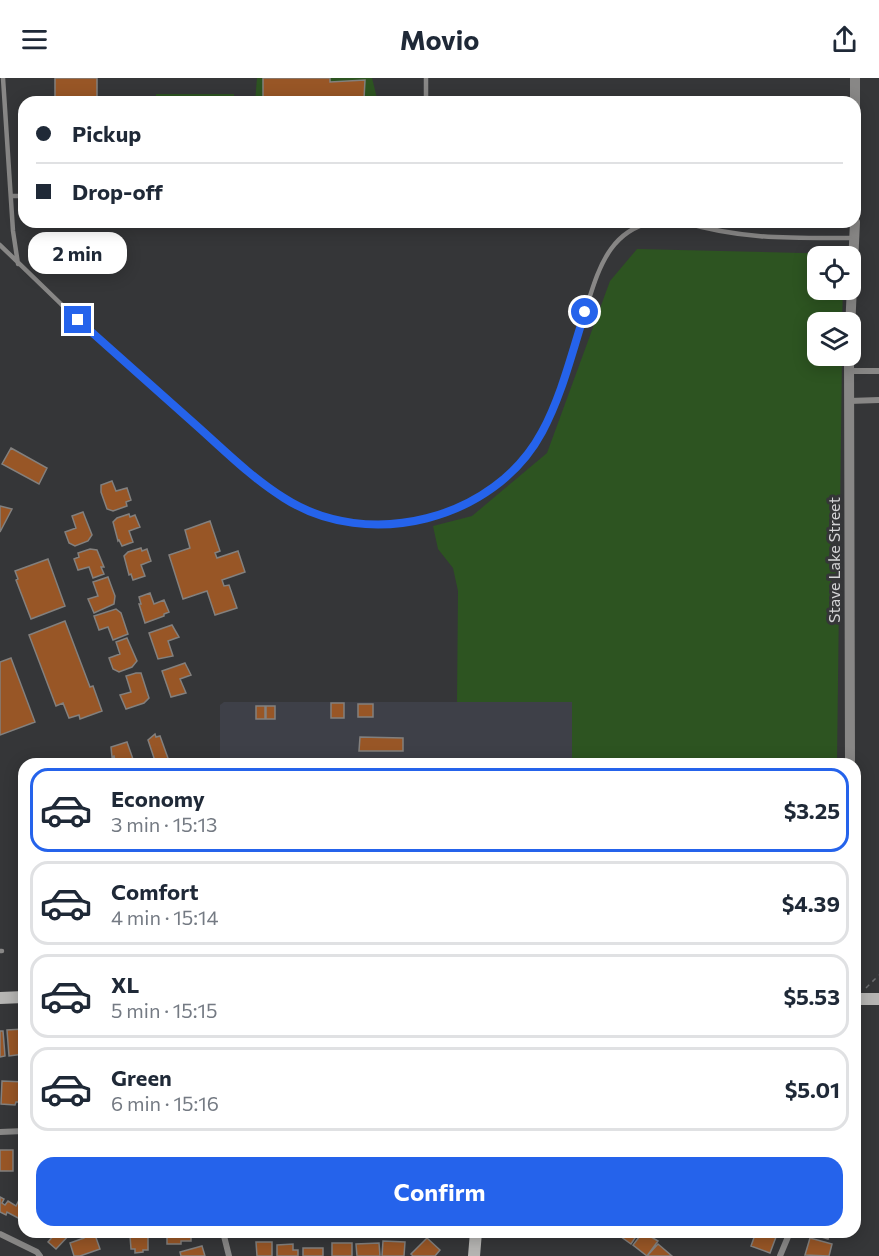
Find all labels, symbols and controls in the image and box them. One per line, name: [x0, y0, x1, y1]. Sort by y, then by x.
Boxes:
icon: menu: [18, 23, 51, 56]
text: Movio: [400, 23, 479, 56]
icon: share: [828, 23, 861, 56]
text: Pickup: [72, 120, 141, 147]
text: Drop-off: [72, 178, 163, 205]
callout: 2 min: [28, 233, 128, 275]
text: 2 min: [53, 241, 102, 265]
map controls: [807, 246, 861, 366]
button: locate: [807, 246, 861, 300]
route start: [571, 298, 598, 325]
route end: [64, 306, 91, 333]
button: layers: [807, 312, 861, 366]
street label: Stave Lake Street: [824, 497, 843, 623]
icon: car: [39, 783, 93, 837]
text: Economy: [111, 785, 205, 812]
text: $3.25: [784, 797, 840, 824]
text: 3 min · 15:13: [111, 812, 217, 836]
icon: car: [39, 876, 93, 930]
text: Comfort: [111, 878, 199, 905]
text: $4.39: [782, 890, 840, 917]
text: 4 min · 15:14: [111, 905, 219, 929]
icon: car: [39, 969, 93, 1023]
text: XL: [111, 971, 139, 998]
text: $5.53: [783, 983, 840, 1010]
text: 5 min · 15:15: [111, 998, 218, 1022]
icon: car: [39, 1062, 93, 1116]
text: Green: [111, 1064, 172, 1091]
text: $5.01: [785, 1076, 840, 1103]
text: 6 min · 15:16: [111, 1091, 219, 1115]
button: Confirm: [36, 1157, 843, 1226]

